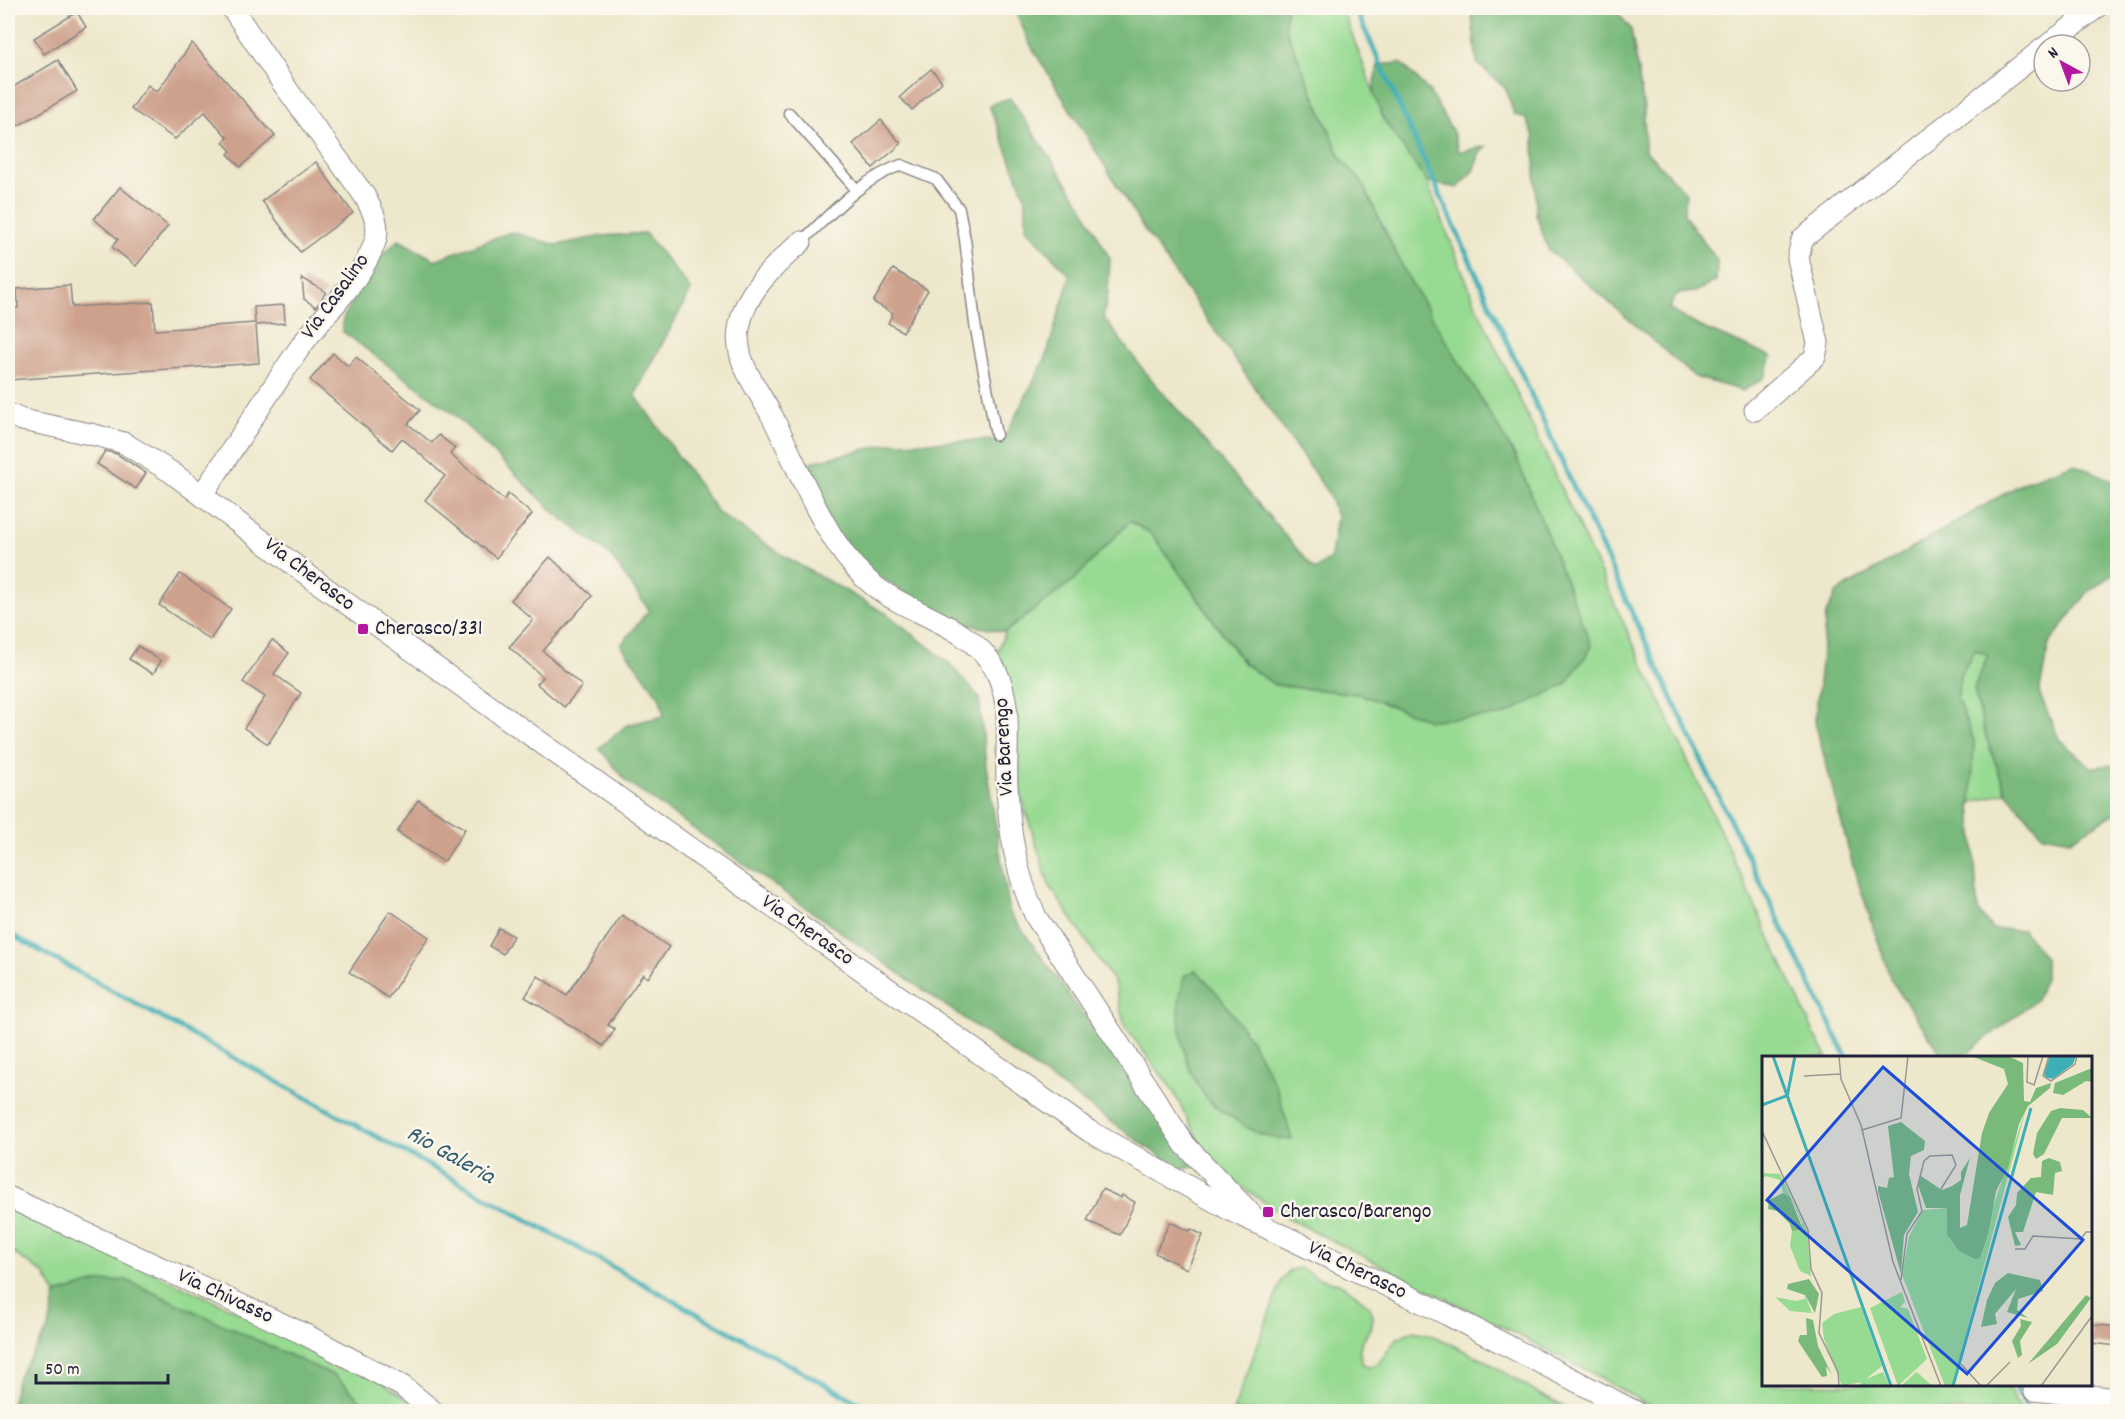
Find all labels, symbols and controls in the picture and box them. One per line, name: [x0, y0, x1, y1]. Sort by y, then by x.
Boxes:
north arrow: [2032, 33, 2092, 93]
text: N: [2043, 42, 2064, 65]
street label: Via Casalino: [294, 247, 378, 347]
street label: Via Cherasco: [257, 530, 361, 620]
place label: Cherasco/331: [375, 614, 483, 645]
marker: Cherasco/331: [356, 622, 370, 636]
street label: Via Barengo: [987, 697, 1023, 797]
street label: Via Cherasco: [754, 888, 860, 974]
inset map: [1762, 1056, 2092, 1386]
water label: Rio Galeria: [400, 1118, 502, 1195]
place label: Cherasco/Barengo: [1280, 1197, 1431, 1228]
marker: Cherasco/Barengo: [1261, 1205, 1275, 1219]
street label: Via Cherasco: [1302, 1234, 1412, 1308]
street label: Via Chivasso: [172, 1261, 278, 1333]
scale bar: [36, 1347, 168, 1385]
text: 50 m: [45, 1358, 80, 1383]

